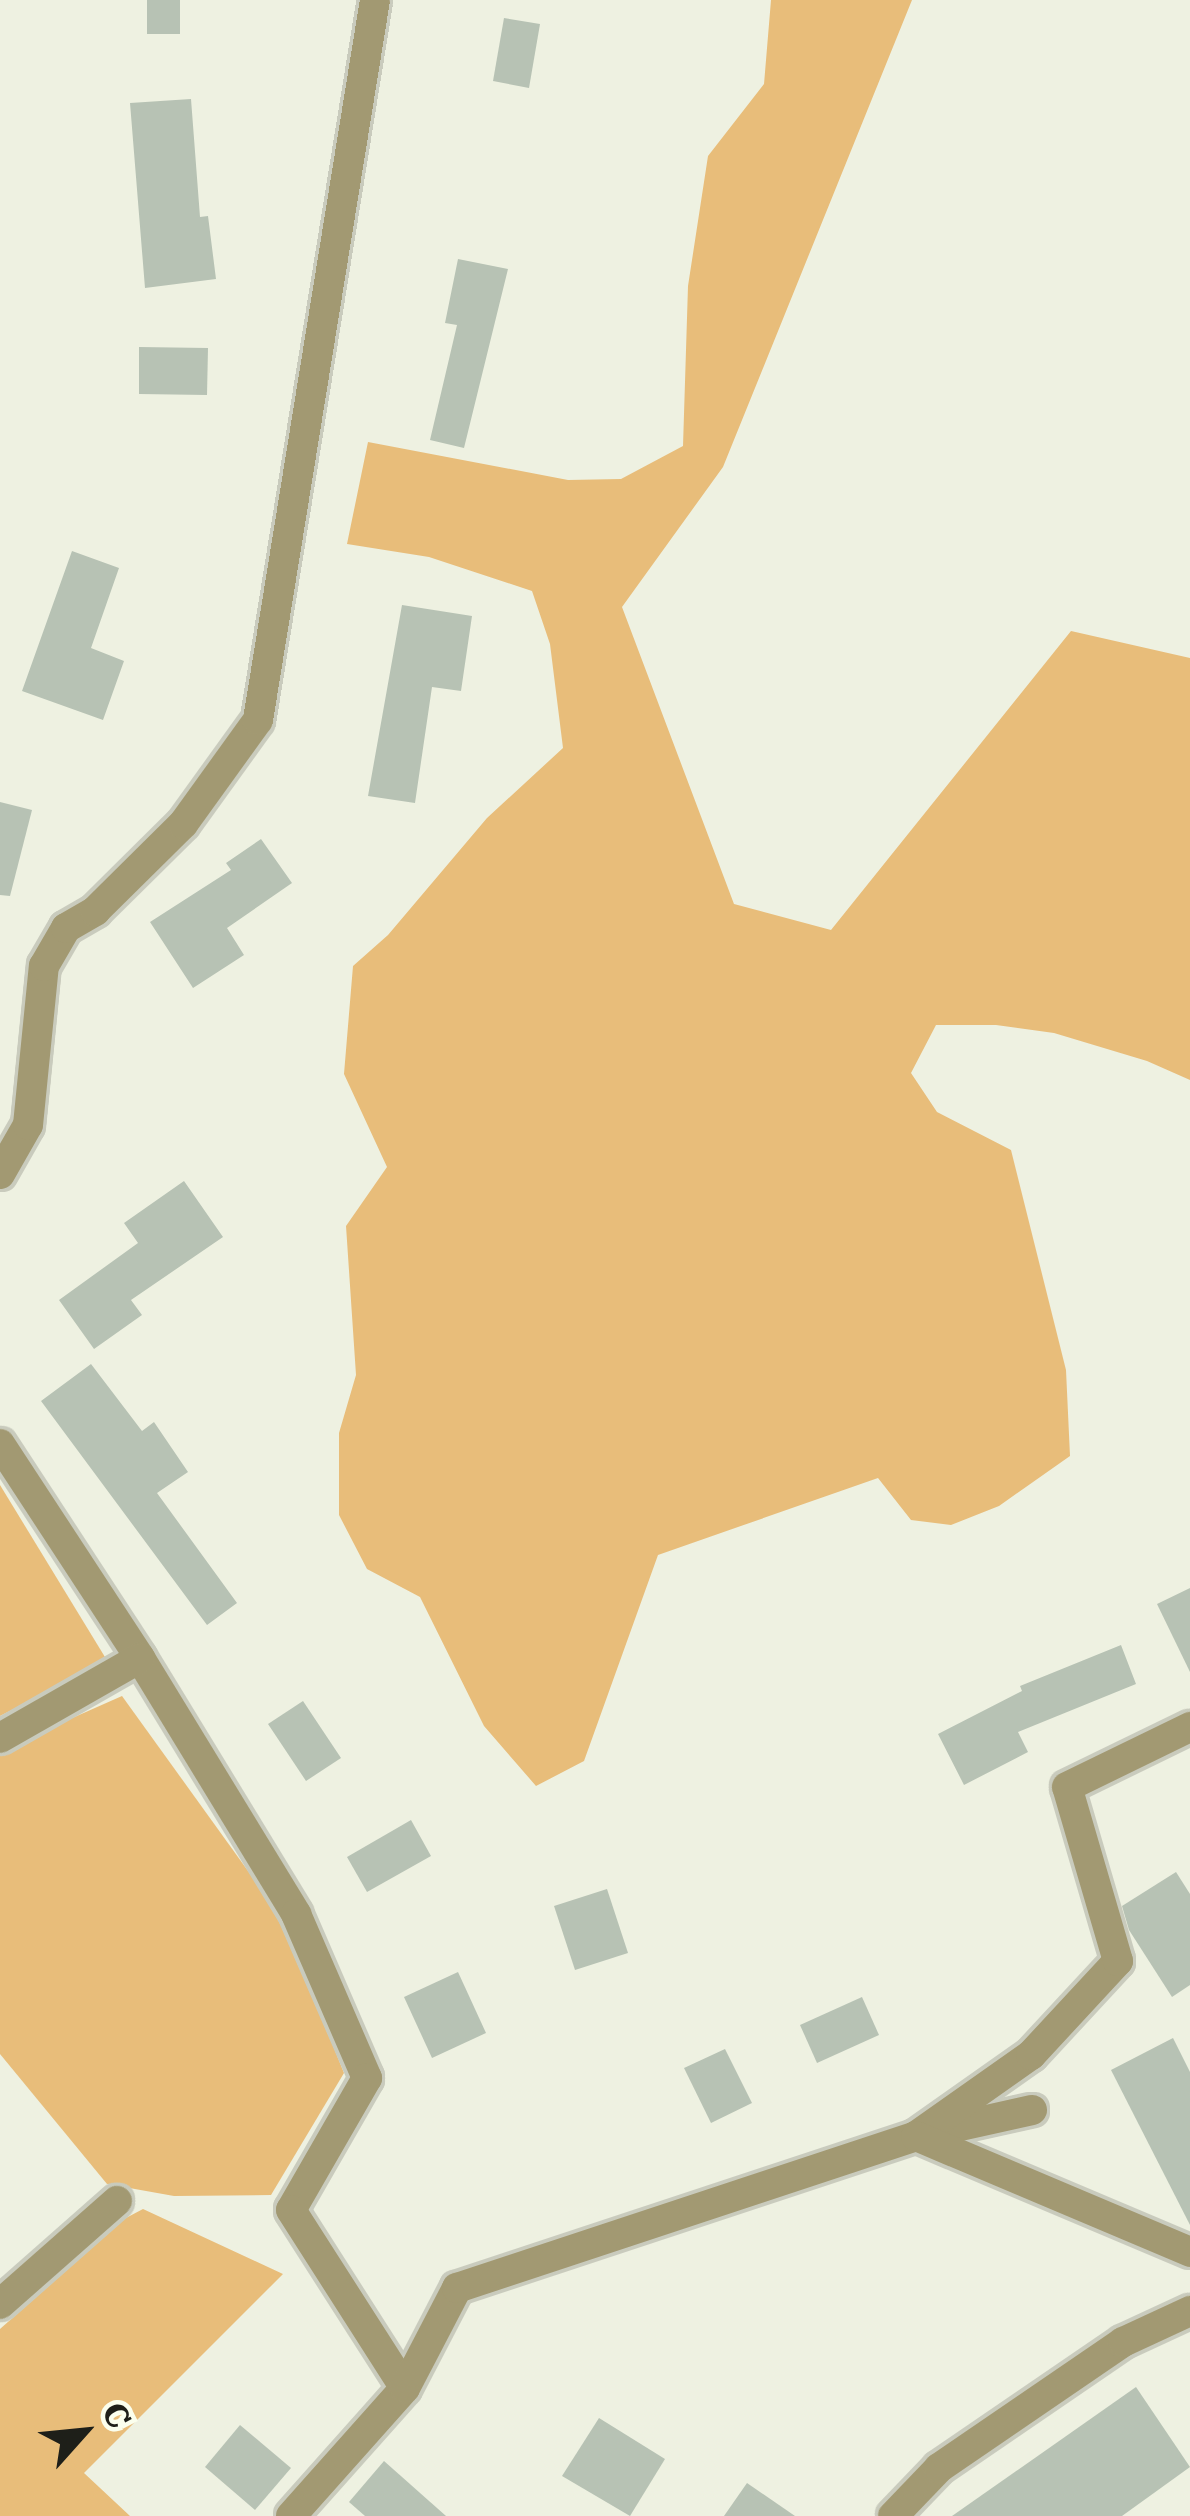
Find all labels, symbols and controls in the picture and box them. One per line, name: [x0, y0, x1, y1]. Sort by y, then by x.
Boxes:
north arrow: [24, 2372, 144, 2492]
text: С: [94, 2396, 139, 2435]

